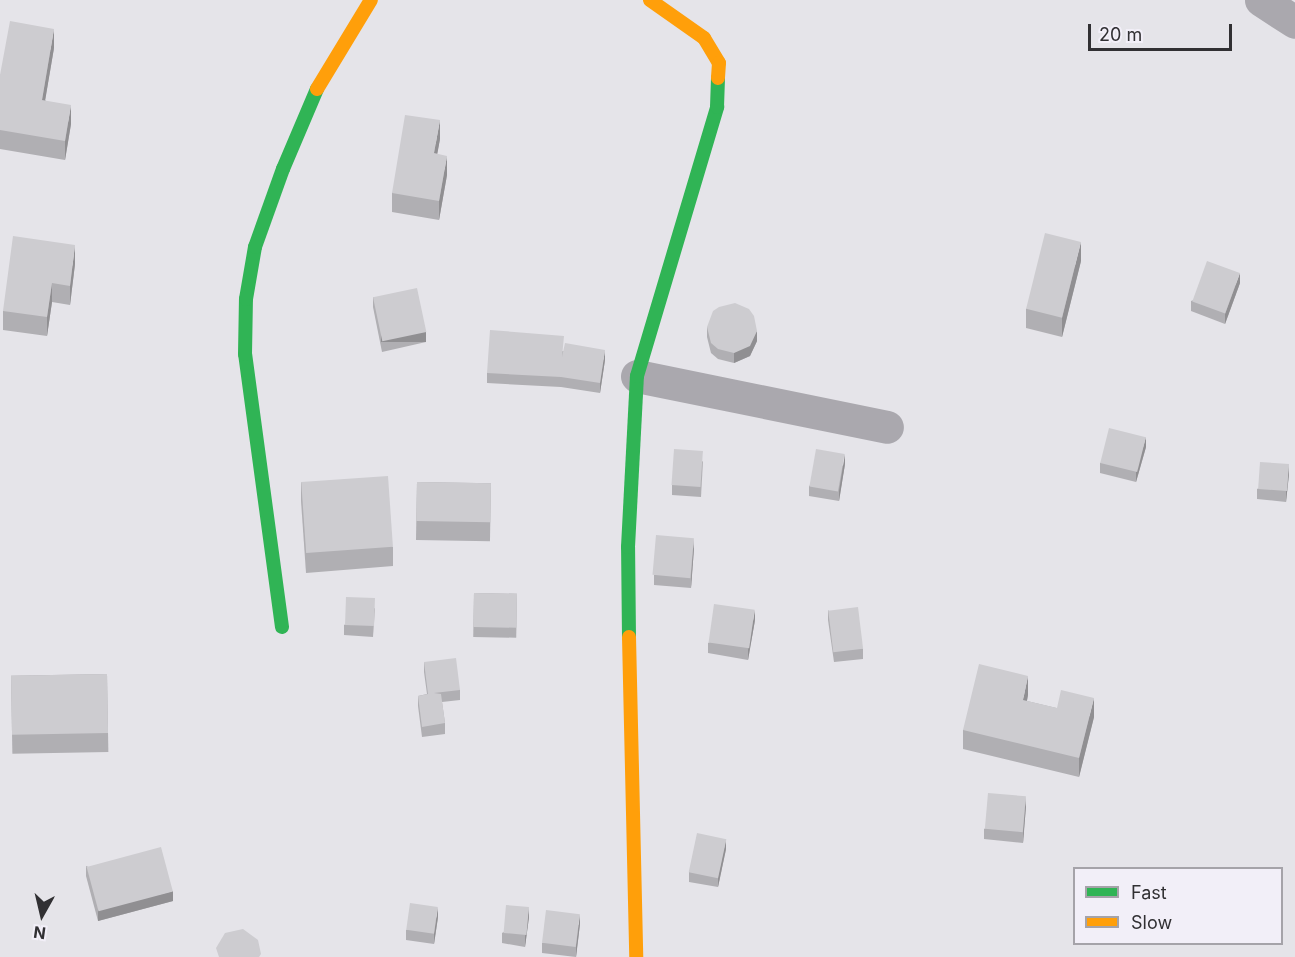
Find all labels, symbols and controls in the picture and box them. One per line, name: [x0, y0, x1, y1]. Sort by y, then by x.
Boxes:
scale bar: [1091, 12, 1235, 50]
text: 20 m: [1099, 24, 1142, 45]
legend: [1073, 867, 1283, 945]
text: Fast: [1131, 882, 1167, 903]
north arrow: [12, 885, 72, 945]
text: Slow: [1131, 912, 1172, 933]
text: N: [32, 922, 47, 944]

